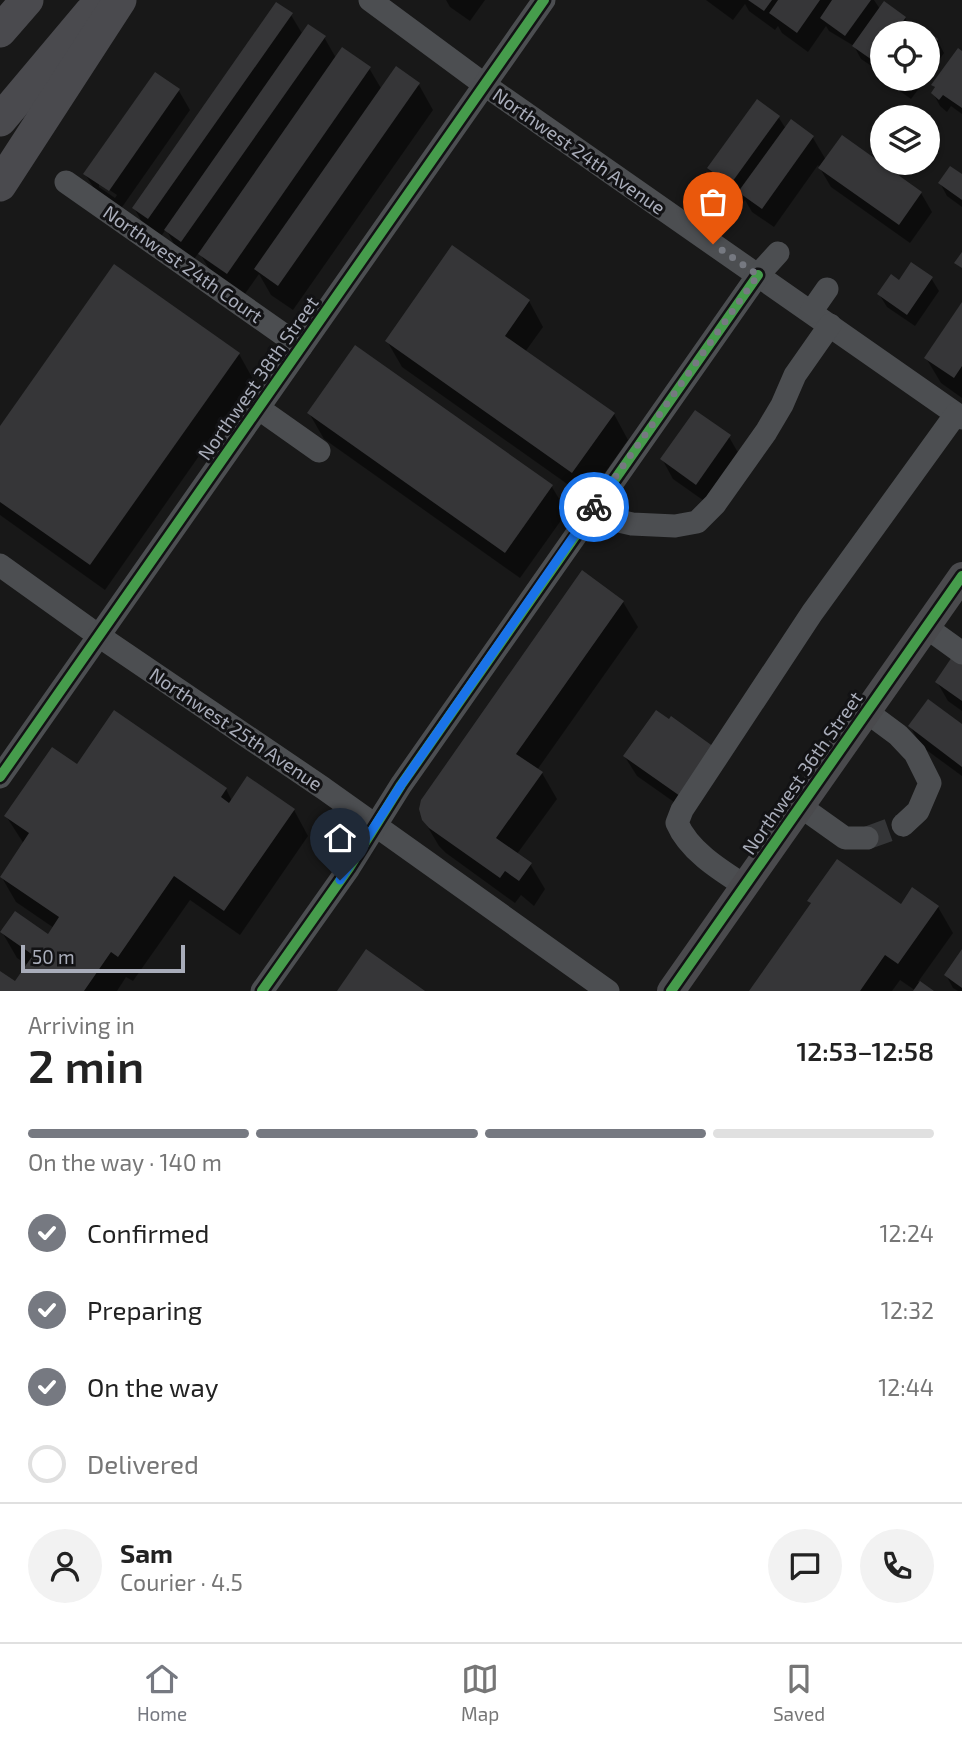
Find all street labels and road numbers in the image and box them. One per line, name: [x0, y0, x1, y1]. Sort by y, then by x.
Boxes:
street label: Northwest 24th Avenue: [489, 82, 670, 219]
street label: Northwest 24th Court: [99, 200, 267, 327]
street label: Northwest 38th Street: [192, 291, 323, 464]
street label: Northwest 25th Avenue: [145, 662, 327, 795]
street label: Northwest 36th Street: [737, 687, 867, 859]

